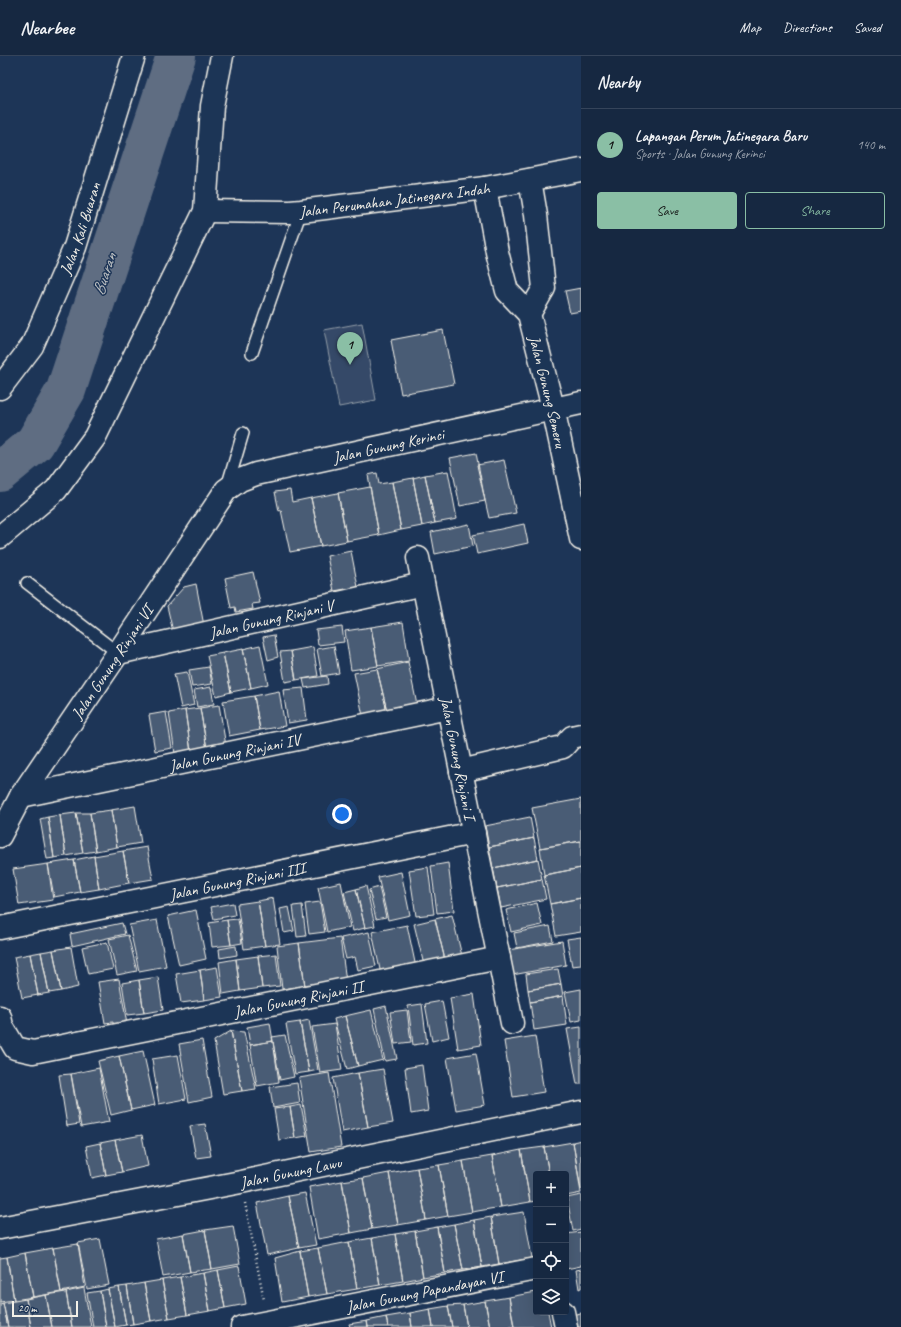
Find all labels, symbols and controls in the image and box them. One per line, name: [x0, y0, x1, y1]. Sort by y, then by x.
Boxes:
text: Nearbee: [20, 16, 74, 40]
text: Map: [740, 19, 761, 36]
text: Directions: [783, 19, 832, 36]
text: Saved: [854, 19, 881, 36]
text: Nearby: [597, 72, 640, 93]
text: Lapangan Perum Jatinegara Baru: [635, 127, 807, 146]
text: 1: [607, 137, 613, 153]
text: 140 m: [857, 137, 885, 153]
text: Sports · Jalan Gunung Kerinci: [635, 146, 765, 162]
street label: Jalan Kali Buaran: [54, 178, 104, 276]
street label: Jalan Perumahan Jatinegara Indah: [297, 178, 493, 222]
button: Save: [597, 192, 737, 229]
button: Share: [745, 192, 885, 229]
water label: Buaran: [88, 251, 120, 297]
pin: 1: [337, 332, 363, 365]
street label: Jalan Gunung Semeru: [524, 333, 570, 451]
street label: Jalan Gunung Kerinci: [330, 424, 448, 468]
street label: Jalan Gunung Rinjani V: [207, 595, 338, 643]
street label: Jalan Gunung Rinjani VI: [67, 599, 160, 724]
street label: Jalan Gunung Rinjani I: [435, 694, 480, 825]
street label: Jalan Gunung Rinjani IV: [166, 729, 305, 776]
your location: [332, 804, 352, 824]
street label: Jalan Gunung Rinjani III: [167, 857, 311, 905]
street label: Jalan Gunung Rinjani II: [231, 976, 369, 1022]
street label: Jalan Gunung Lawu: [237, 1152, 344, 1193]
map controls: [533, 1171, 569, 1315]
button: +: [533, 1171, 569, 1207]
button: −: [533, 1207, 569, 1243]
button: locate: [533, 1243, 569, 1279]
street label: Jalan Gunung Papandayan VI: [344, 1266, 508, 1317]
button: layers: [533, 1279, 569, 1315]
scale bar: [12, 1299, 78, 1318]
text: 20 m: [18, 1301, 37, 1315]

